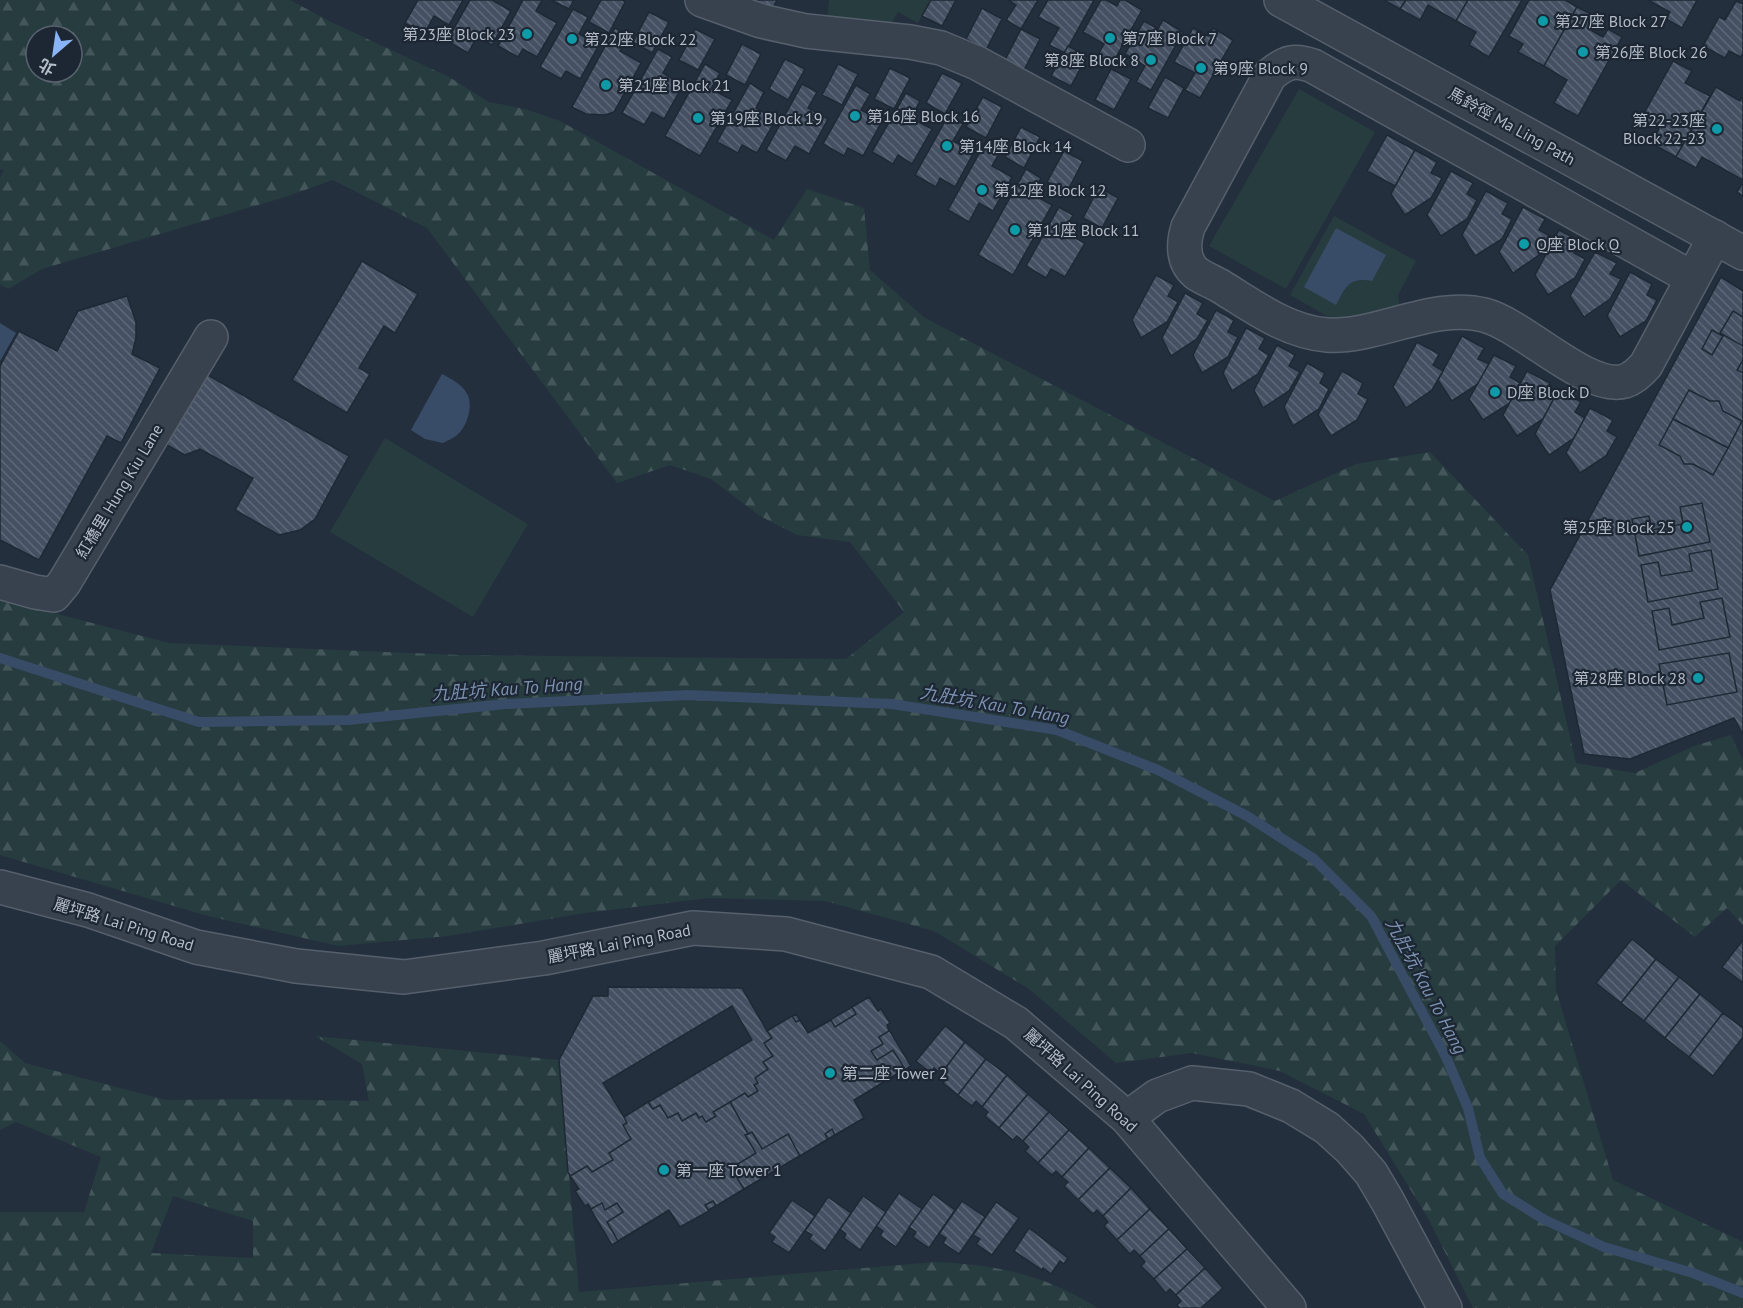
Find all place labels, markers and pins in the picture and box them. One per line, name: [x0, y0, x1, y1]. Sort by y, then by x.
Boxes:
place label: 第27座 Block 27: [1555, 11, 1667, 31]
marker: 第27座 Block 27: [1536, 14, 1550, 28]
place label: 第23座 Block 23: [403, 24, 515, 44]
marker: 第23座 Block 23: [520, 27, 534, 41]
place label: 第7座 Block 7: [1122, 28, 1217, 48]
place label: 第22座 Block 22: [584, 29, 696, 49]
marker: 第7座 Block 7: [1103, 31, 1117, 45]
marker: 第22座 Block 22: [565, 32, 579, 46]
place label: 第26座 Block 26: [1595, 42, 1707, 62]
marker: 第26座 Block 26: [1576, 45, 1590, 59]
place label: 第8座 Block 8: [1044, 50, 1139, 70]
marker: 第8座 Block 8: [1144, 53, 1158, 67]
place label: 第9座 Block 9: [1213, 58, 1308, 78]
marker: 第9座 Block 9: [1194, 61, 1208, 75]
place label: 第21座 Block 21: [618, 75, 730, 95]
marker: 第21座 Block 21: [599, 78, 613, 92]
place label: 第16座 Block 16: [867, 106, 979, 126]
place label: 第19座 Block 19: [710, 108, 822, 128]
marker: 第16座 Block 16: [848, 109, 862, 123]
place label: 第22-23座 Block 22-23: [1623, 110, 1705, 148]
marker: 第19座 Block 19: [691, 111, 705, 125]
marker: 第22-23座 Block 22-23: [1710, 122, 1724, 136]
place label: 第14座 Block 14: [959, 136, 1072, 156]
marker: 第14座 Block 14: [940, 139, 954, 153]
place label: 第12座 Block 12: [994, 180, 1106, 200]
marker: 第12座 Block 12: [975, 183, 989, 197]
place label: 第11座 Block 11: [1027, 220, 1139, 240]
marker: 第11座 Block 11: [1008, 223, 1022, 237]
place label: Q座 Block Q: [1536, 234, 1620, 254]
marker: Q座 Block Q: [1517, 237, 1531, 251]
place label: D座 Block D: [1507, 382, 1589, 402]
marker: D座 Block D: [1488, 385, 1502, 399]
place label: 第25座 Block 25: [1563, 517, 1675, 537]
marker: 第25座 Block 25: [1680, 520, 1694, 534]
place label: 第28座 Block 28: [1574, 668, 1686, 688]
marker: 第28座 Block 28: [1691, 671, 1705, 685]
place label: 第二座 Tower 2: [842, 1063, 948, 1083]
marker: 第二座 Tower 2: [823, 1066, 837, 1080]
place label: 第一座 Tower 1: [676, 1160, 782, 1180]
marker: 第一座 Tower 1: [657, 1163, 671, 1177]

